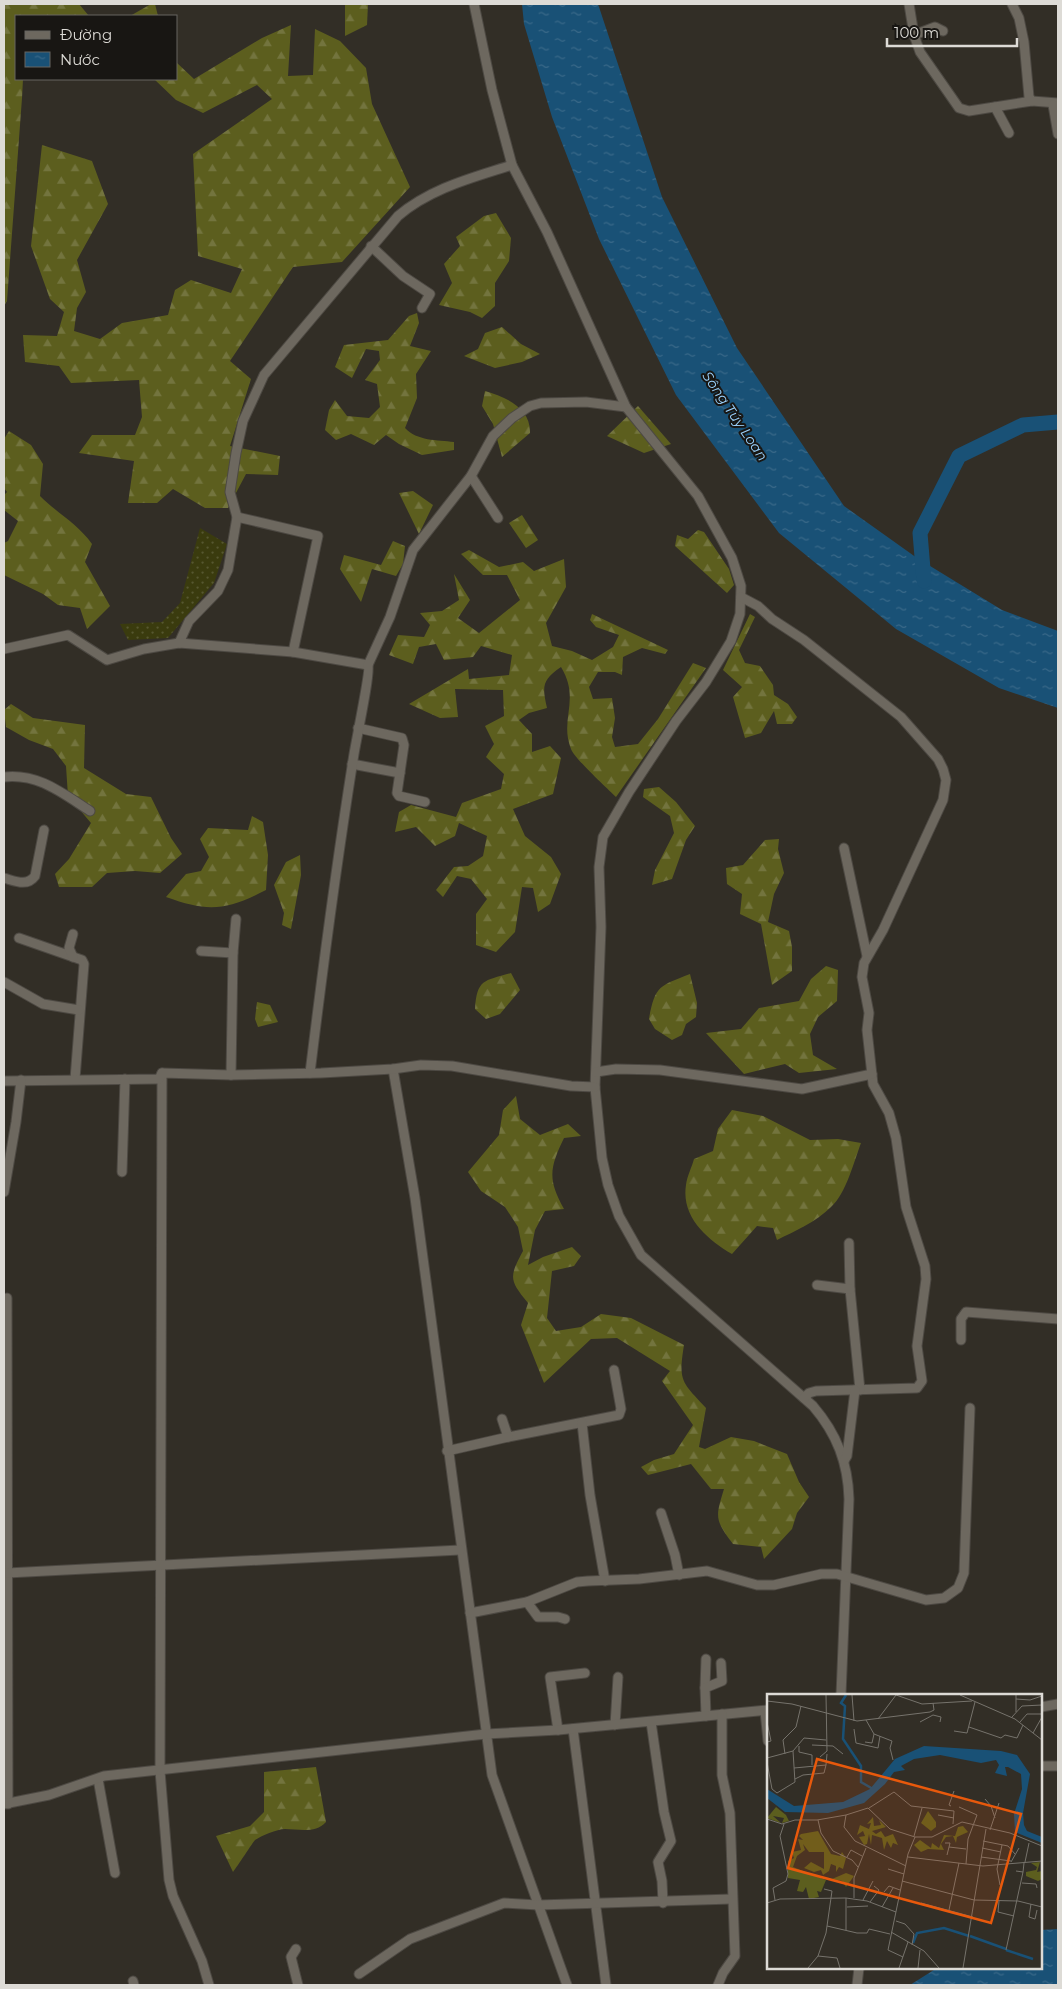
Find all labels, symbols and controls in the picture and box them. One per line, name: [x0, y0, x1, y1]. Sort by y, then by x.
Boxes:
legend: [15, 15, 178, 80]
scale bar: [887, 15, 1017, 47]
text: 100 m: [894, 23, 939, 42]
text: Đường: [60, 25, 112, 44]
text: Nước: [60, 50, 100, 69]
water label: Sông Túy Loan: [698, 368, 772, 464]
inset map: [767, 1694, 1042, 1969]

